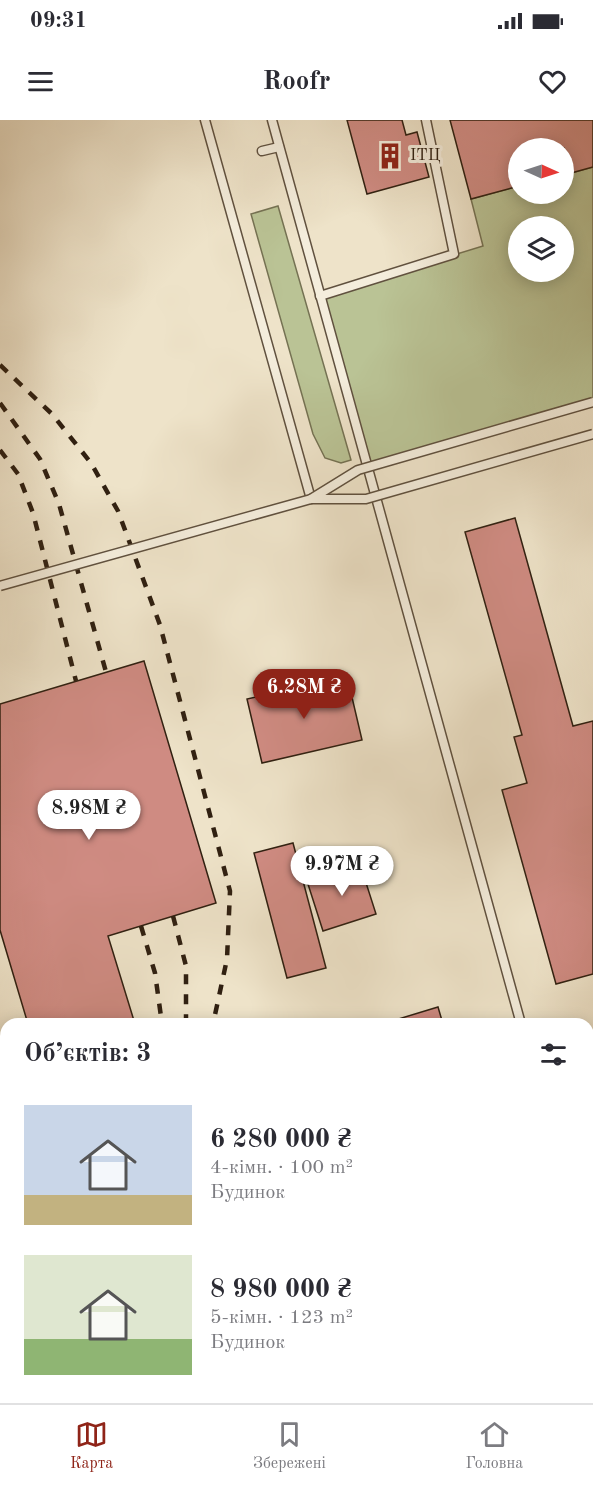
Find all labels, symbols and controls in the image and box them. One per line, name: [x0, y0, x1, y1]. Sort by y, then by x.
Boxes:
text: 09:31: [30, 10, 87, 32]
icon: menu: [24, 65, 57, 98]
icon: heart: [536, 65, 569, 98]
text: Roofr: [262, 68, 331, 95]
north arrow: [508, 138, 574, 204]
map controls: [508, 138, 574, 282]
building icon: ІТЦ: [375, 141, 405, 171]
place label: ІТЦ: [410, 148, 441, 164]
button: layers: [508, 216, 574, 282]
pin: 6.28M ₴: [249, 669, 359, 720]
text: 6.28M ₴: [267, 678, 341, 698]
pin: 8.98M ₴: [34, 790, 144, 841]
text: 8.98M ₴: [52, 799, 126, 819]
pin: 9.97M ₴: [287, 846, 397, 897]
text: 9.97M ₴: [305, 855, 379, 875]
icon: filters: [537, 1038, 570, 1071]
text: Об’єктів: 3: [24, 1041, 151, 1067]
text: 6 280 000 ₴: [210, 1127, 352, 1153]
icon: home: [72, 1129, 144, 1201]
text: 4-кімн. · 100 m²: [210, 1158, 353, 1178]
text: Будинок: [210, 1183, 285, 1203]
text: 8 980 000 ₴: [210, 1277, 352, 1303]
icon: home: [72, 1279, 144, 1351]
text: 5-кімн. · 123 m²: [210, 1308, 353, 1328]
text: Будинок: [210, 1333, 285, 1353]
tab: Карта: [70, 1418, 113, 1474]
tab: Збережені: [253, 1418, 326, 1474]
tab: Головна: [466, 1418, 523, 1474]

